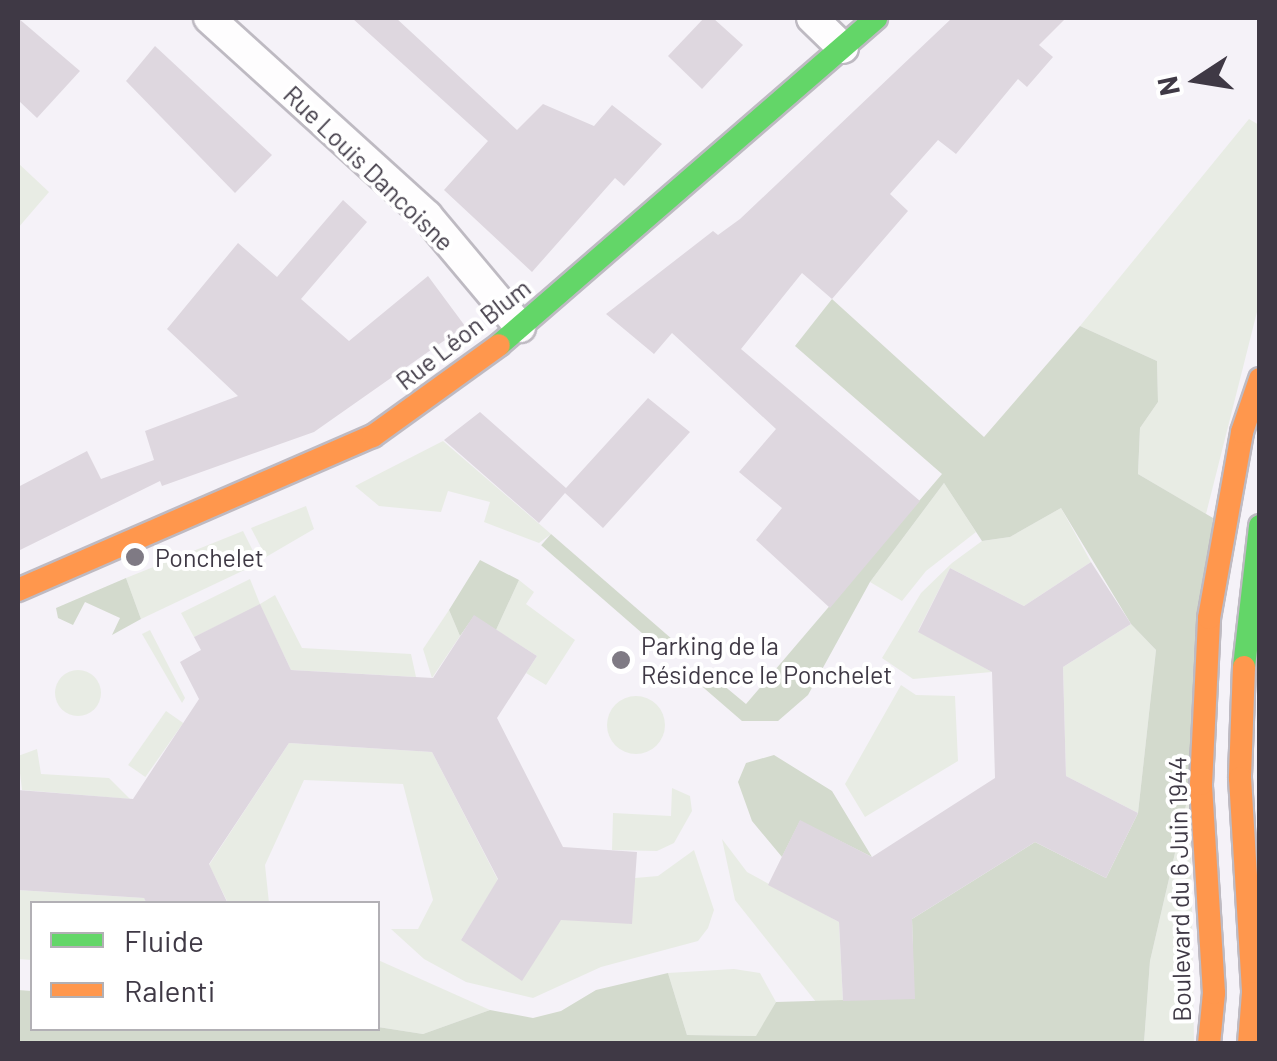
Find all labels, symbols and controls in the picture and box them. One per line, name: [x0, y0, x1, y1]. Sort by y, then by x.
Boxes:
north arrow: [1147, 30, 1247, 130]
text: N: [1149, 74, 1186, 99]
street label: Rue Louis Dancoisne: [278, 79, 460, 257]
street label: Rue Léon Blum: [390, 272, 536, 396]
place label: Ponchelet: [155, 542, 264, 572]
marker: Ponchelet: [124, 546, 146, 568]
place label: Parking de la Résidence le Ponchelet: [641, 631, 892, 690]
marker: Parking de la Résidence le Ponchelet: [610, 649, 632, 671]
street label: Boulevard du 6 Juin 1944: [1162, 756, 1196, 1022]
legend: [30, 901, 380, 1031]
text: Fluide: [124, 922, 204, 958]
text: Ralenti: [124, 972, 215, 1008]

